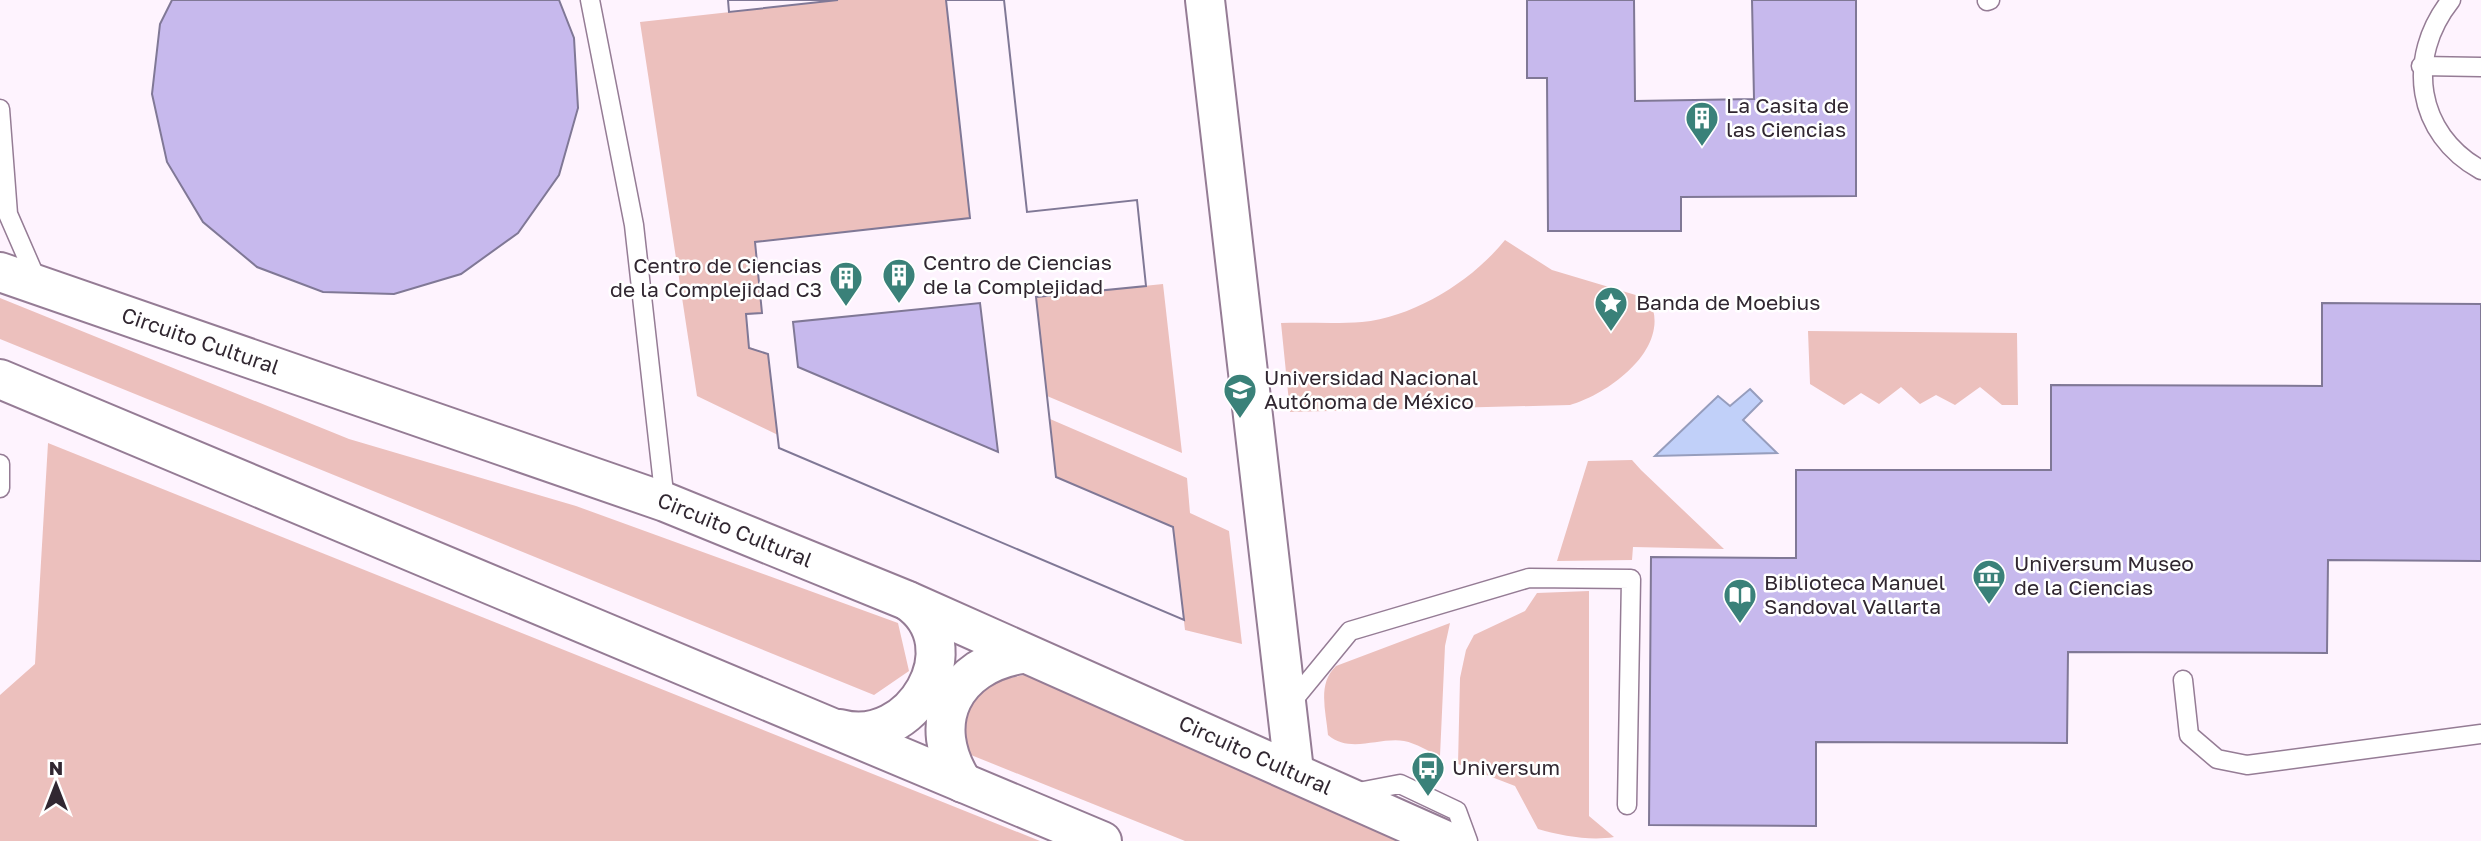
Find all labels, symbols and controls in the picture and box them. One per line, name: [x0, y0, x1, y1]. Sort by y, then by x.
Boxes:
place label: La Casita de las Ciencias: [1726, 92, 1849, 142]
building icon: La Casita de las Ciencias: [1683, 99, 1721, 148]
place label: Centro de Ciencias de la Complejidad: [923, 249, 1112, 299]
place label: Centro de Ciencias de la Complejidad C3: [610, 252, 822, 302]
building icon: Centro de Ciencias de la Complejidad: [880, 256, 918, 305]
building icon: Centro de Ciencias de la Complejidad C3: [827, 259, 865, 308]
place icon: Banda de Moebius: [1592, 284, 1630, 333]
place label: Banda de Moebius: [1636, 289, 1820, 315]
street label: Circuito Cultural: [118, 301, 283, 380]
place label: Universidad Nacional Autónoma de México: [1264, 364, 1478, 414]
school or university icon: Universidad Nacional Autónoma de México: [1221, 371, 1259, 420]
street label: Circuito Cultural: [654, 486, 817, 573]
place label: Universum Museo de la Ciencias: [2014, 550, 2194, 600]
museum icon: Universum Museo de la Ciencias: [1970, 557, 2008, 606]
place label: Biblioteca Manuel Sandoval Vallarta: [1764, 569, 1945, 619]
library icon: Biblioteca Manuel Sandoval Vallarta: [1721, 576, 1759, 625]
street label: Circuito Cultural: [1175, 709, 1336, 800]
bus stop icon: Universum: [1409, 749, 1447, 798]
north arrow: [21, 750, 91, 820]
place label: Universum: [1452, 754, 1560, 780]
text: N: [49, 756, 63, 779]

